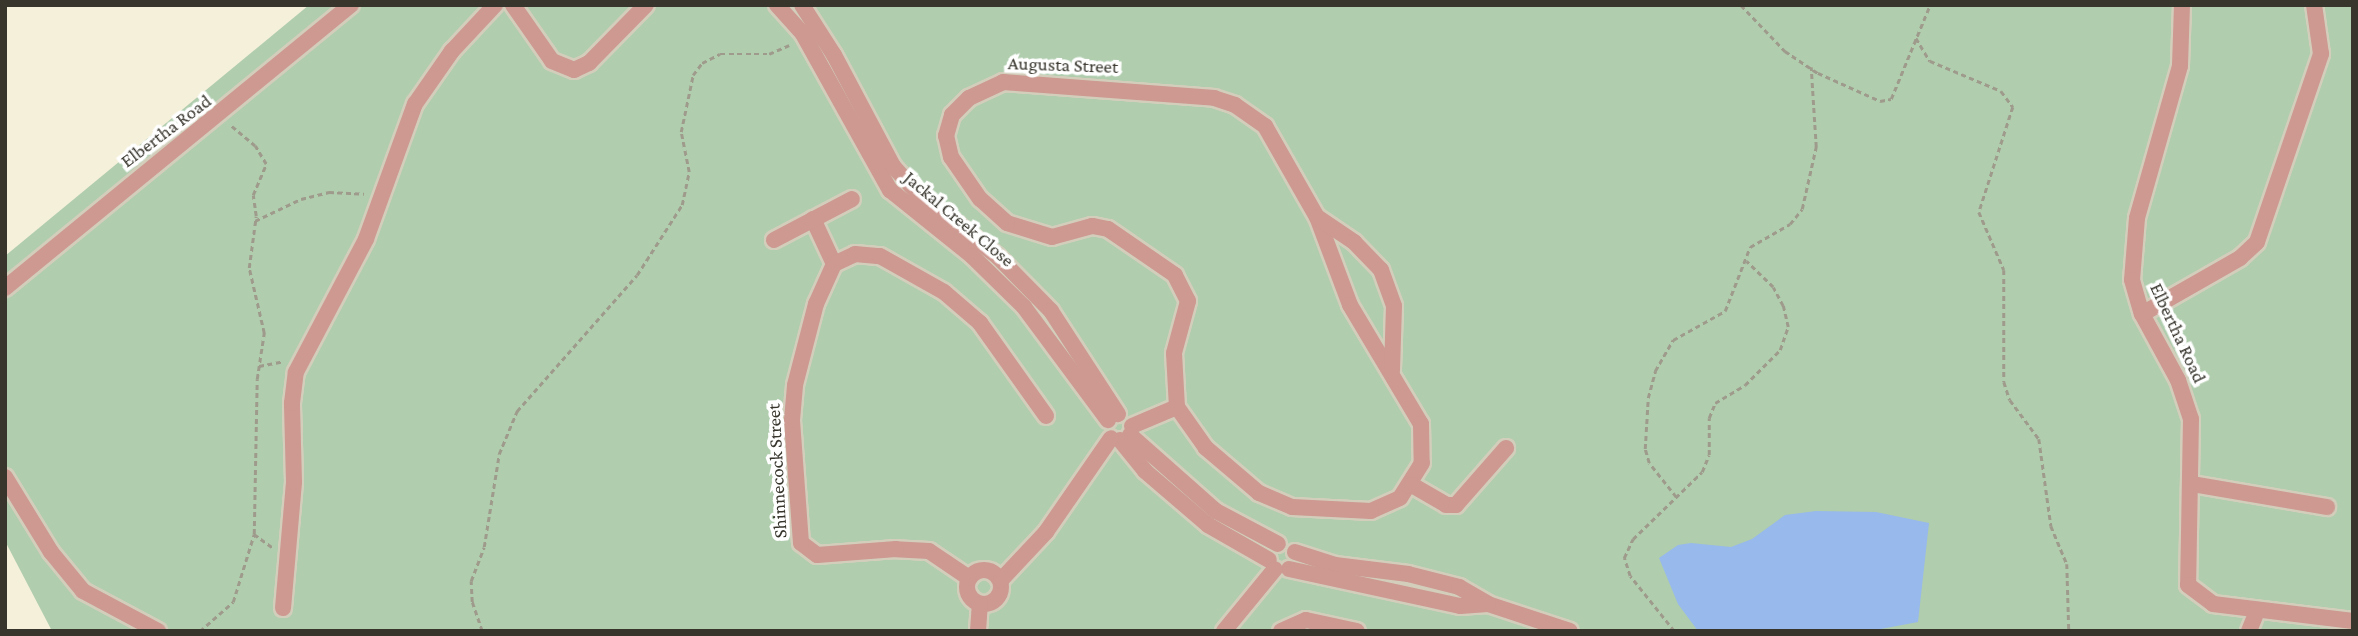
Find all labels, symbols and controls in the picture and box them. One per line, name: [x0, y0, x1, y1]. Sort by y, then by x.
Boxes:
street label: Augusta Street: [1007, 52, 1119, 78]
street label: Elbertha Road: [116, 90, 216, 172]
street label: Jackal Creek Close: [899, 166, 1019, 272]
street label: Elbertha Road: [2145, 279, 2211, 387]
street label: Shinnecock Street: [762, 403, 792, 539]

